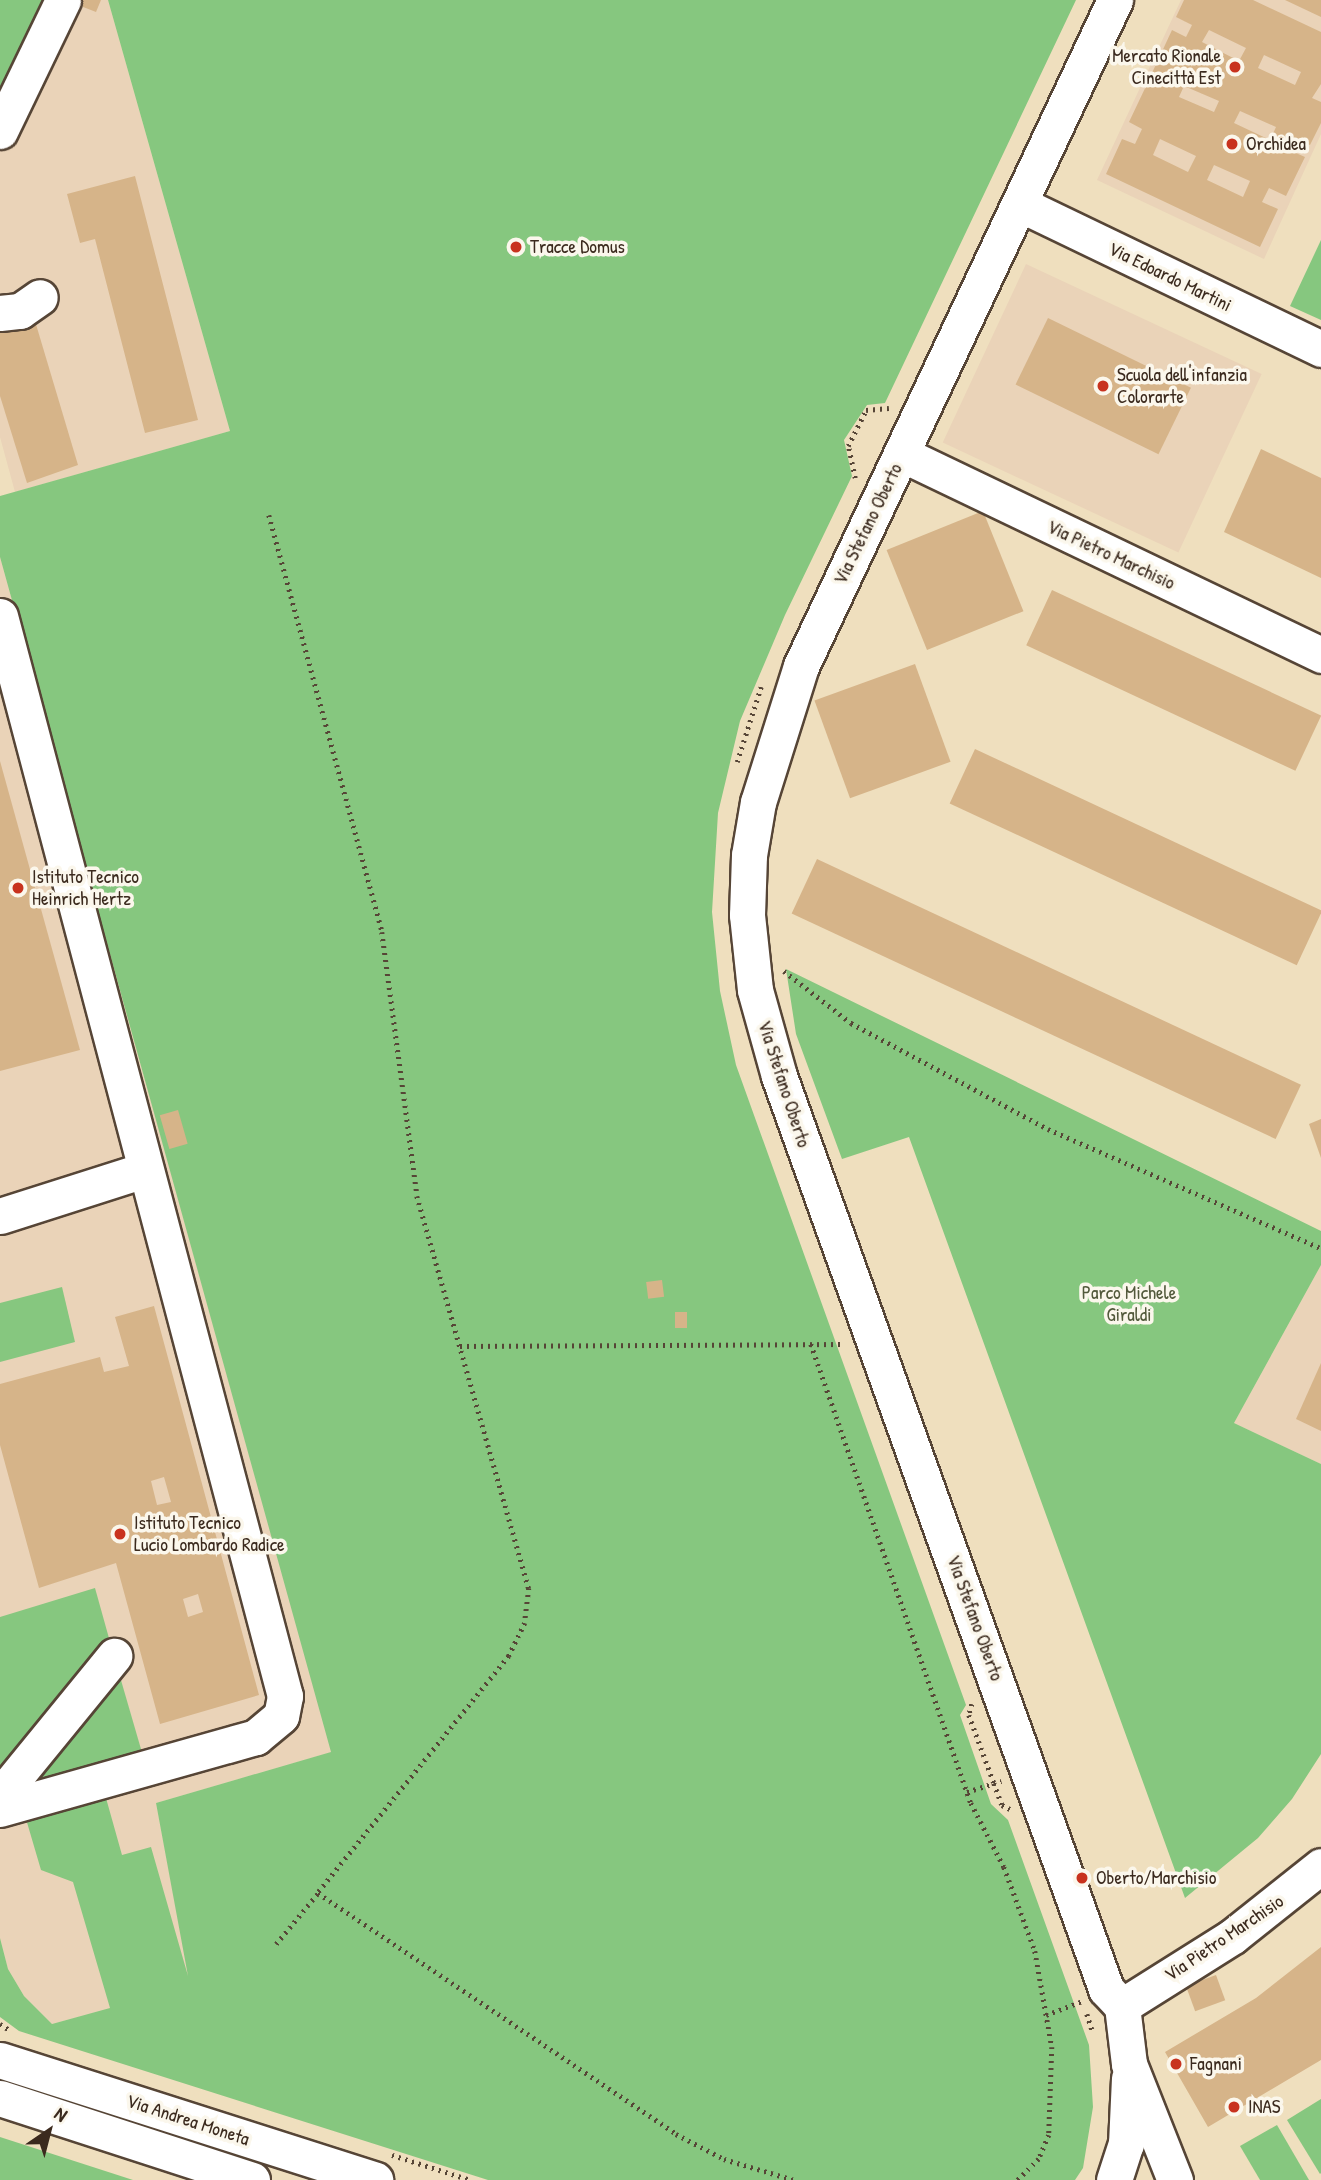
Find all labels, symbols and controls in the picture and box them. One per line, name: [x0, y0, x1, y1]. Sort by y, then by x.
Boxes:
place label: Mercato Rionale Cinecittà Est: [1112, 45, 1221, 89]
marker: Mercato Rionale Cinecittà Est: [1227, 59, 1243, 75]
place label: Orchidea: [1246, 133, 1306, 155]
marker: Orchidea: [1224, 136, 1240, 152]
place label: Tracce Domus: [530, 236, 625, 258]
street label: Via Edoardo Martini: [1105, 237, 1235, 317]
marker: Tracce Domus: [508, 239, 524, 255]
place label: Scuola dell'infanzia Colorarte: [1117, 364, 1247, 408]
marker: Scuola dell'infanzia Colorarte: [1095, 378, 1111, 394]
street label: Via Stefano Oberto: [829, 460, 907, 588]
street label: Via Pietro Marchisio: [1043, 515, 1179, 595]
place label: Istituto Tecnico Heinrich Hertz: [32, 866, 139, 910]
marker: Istituto Tecnico Heinrich Hertz: [10, 880, 26, 896]
street label: Via Stefano Oberto: [753, 1018, 815, 1150]
park label: Parco Michele Giraldi: [1082, 1282, 1176, 1326]
place label: Istituto Tecnico Lucio Lombardo Radice: [134, 1512, 285, 1556]
marker: Istituto Tecnico Lucio Lombardo Radice: [112, 1526, 128, 1542]
street label: Via Stefano Oberto: [942, 1552, 1008, 1684]
place label: Oberto/Marchisio: [1096, 1867, 1216, 1889]
marker: Oberto/Marchisio: [1074, 1870, 1090, 1886]
street label: Via Pietro Marchisio: [1160, 1890, 1288, 1986]
place label: Fagnani: [1190, 2053, 1242, 2075]
marker: Fagnani: [1168, 2056, 1184, 2072]
street label: Via Andrea Moneta: [124, 2089, 252, 2151]
north arrow: [14, 2096, 84, 2166]
place label: INAS: [1248, 2096, 1281, 2118]
marker: INAS: [1226, 2099, 1242, 2115]
text: N: [49, 2100, 73, 2127]

